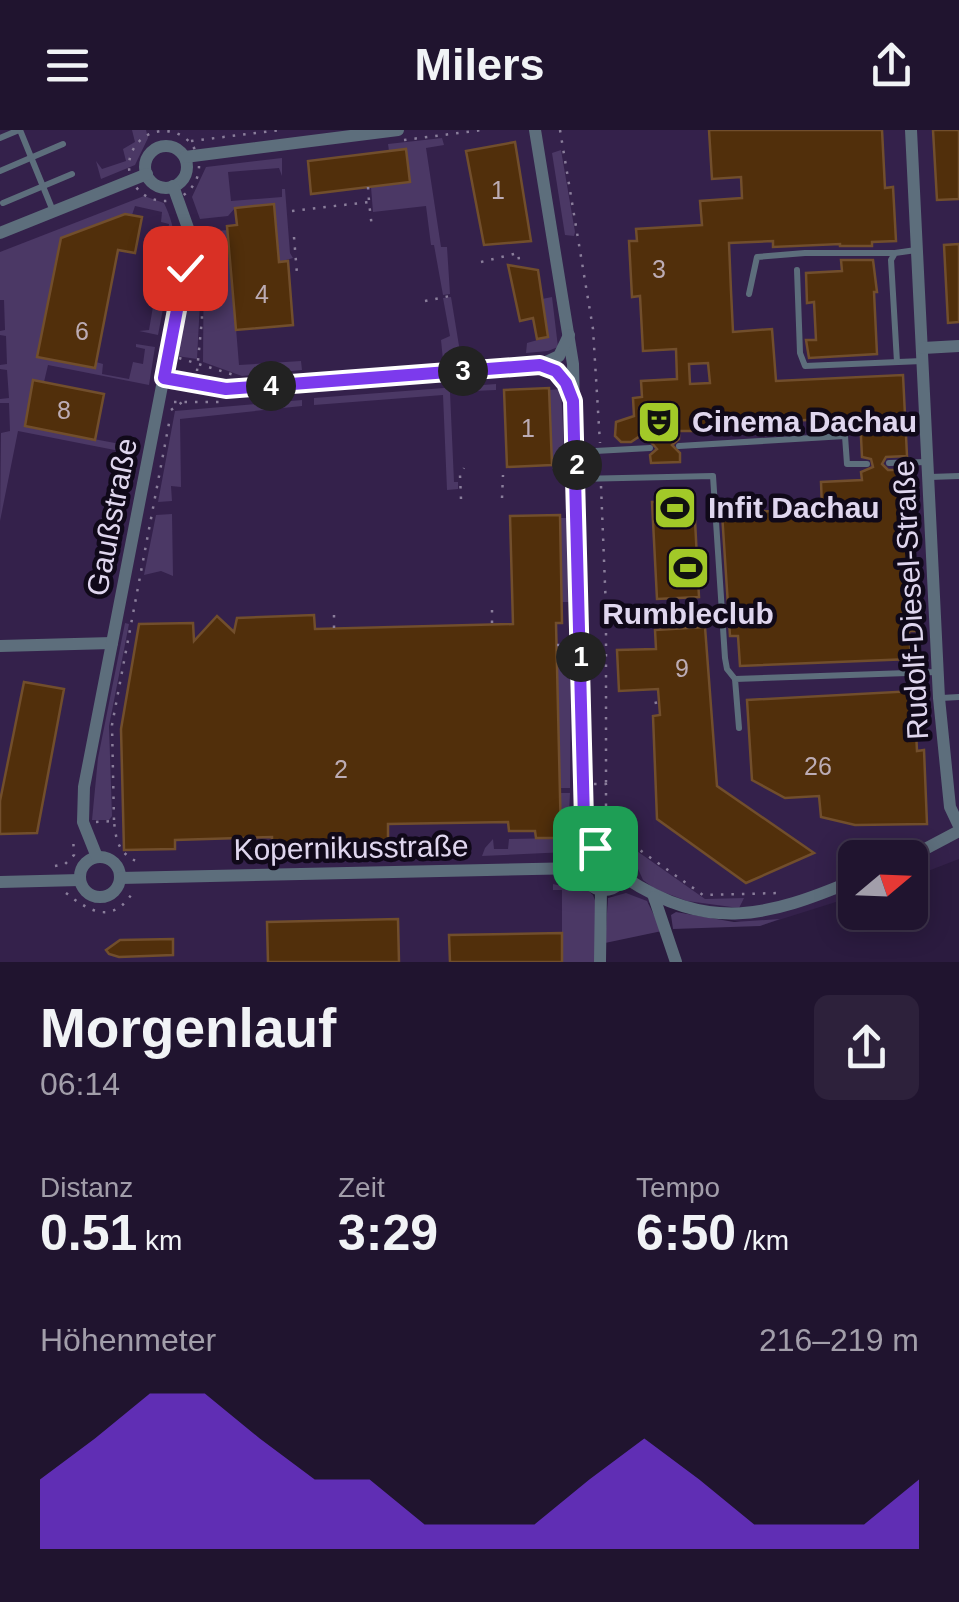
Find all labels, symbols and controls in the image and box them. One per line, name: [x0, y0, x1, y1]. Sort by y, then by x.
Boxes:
icon: menu: [40, 38, 95, 93]
icon: share: [864, 38, 919, 93]
text: Milers: [414, 39, 545, 90]
house number: 1: [491, 176, 505, 204]
pin: [143, 226, 228, 311]
icon: check: [158, 241, 213, 296]
house number: 3: [652, 255, 666, 283]
house number: 4: [255, 280, 269, 308]
house number: 6: [75, 317, 89, 345]
pin: 3: [438, 346, 488, 396]
text: 3: [455, 355, 471, 386]
pin: 4: [246, 361, 296, 411]
text: 4: [263, 370, 279, 401]
house number: 8: [57, 396, 71, 424]
theatre icon: Cinema Dachau: [636, 399, 682, 445]
place label: Cinema Dachau: [692, 405, 917, 438]
house number: 1: [521, 414, 535, 442]
street label: Gaußstraße: [80, 435, 143, 599]
pin: 2: [552, 440, 602, 490]
text: 2: [569, 449, 585, 480]
street label: Rudolf-Diesel-Straße: [887, 459, 934, 741]
sports icon: Infit Dachau: [652, 485, 698, 531]
place label: Infit Dachau: [708, 491, 880, 524]
sports icon: Rumbleclub: [665, 545, 711, 591]
place label: Rumbleclub: [602, 597, 774, 630]
pin: 1: [556, 632, 606, 682]
text: 1: [573, 641, 589, 672]
house number: 9: [675, 654, 689, 682]
house number: 26: [804, 752, 832, 780]
house number: 2: [334, 755, 348, 783]
pin: [553, 806, 638, 891]
icon: arrive: [568, 821, 623, 876]
street label: Kopernikusstraße: [233, 829, 469, 866]
north arrow: [838, 840, 928, 930]
map controls: [838, 840, 928, 930]
button: share: [814, 995, 919, 1100]
text: Morgenlauf: [40, 997, 336, 1059]
text: 06:14: [40, 1066, 120, 1102]
text: Distanz: [40, 1172, 133, 1203]
text: Zeit: [338, 1172, 385, 1203]
text: Tempo: [636, 1172, 720, 1203]
text: 0.51: [40, 1205, 137, 1261]
text: 3:29: [338, 1205, 438, 1261]
text: 6:50: [636, 1205, 736, 1261]
text: km: [137, 1225, 182, 1256]
text: /km: [736, 1225, 789, 1256]
text: Höhenmeter: [40, 1322, 216, 1358]
text: 216–219 m: [759, 1322, 919, 1358]

